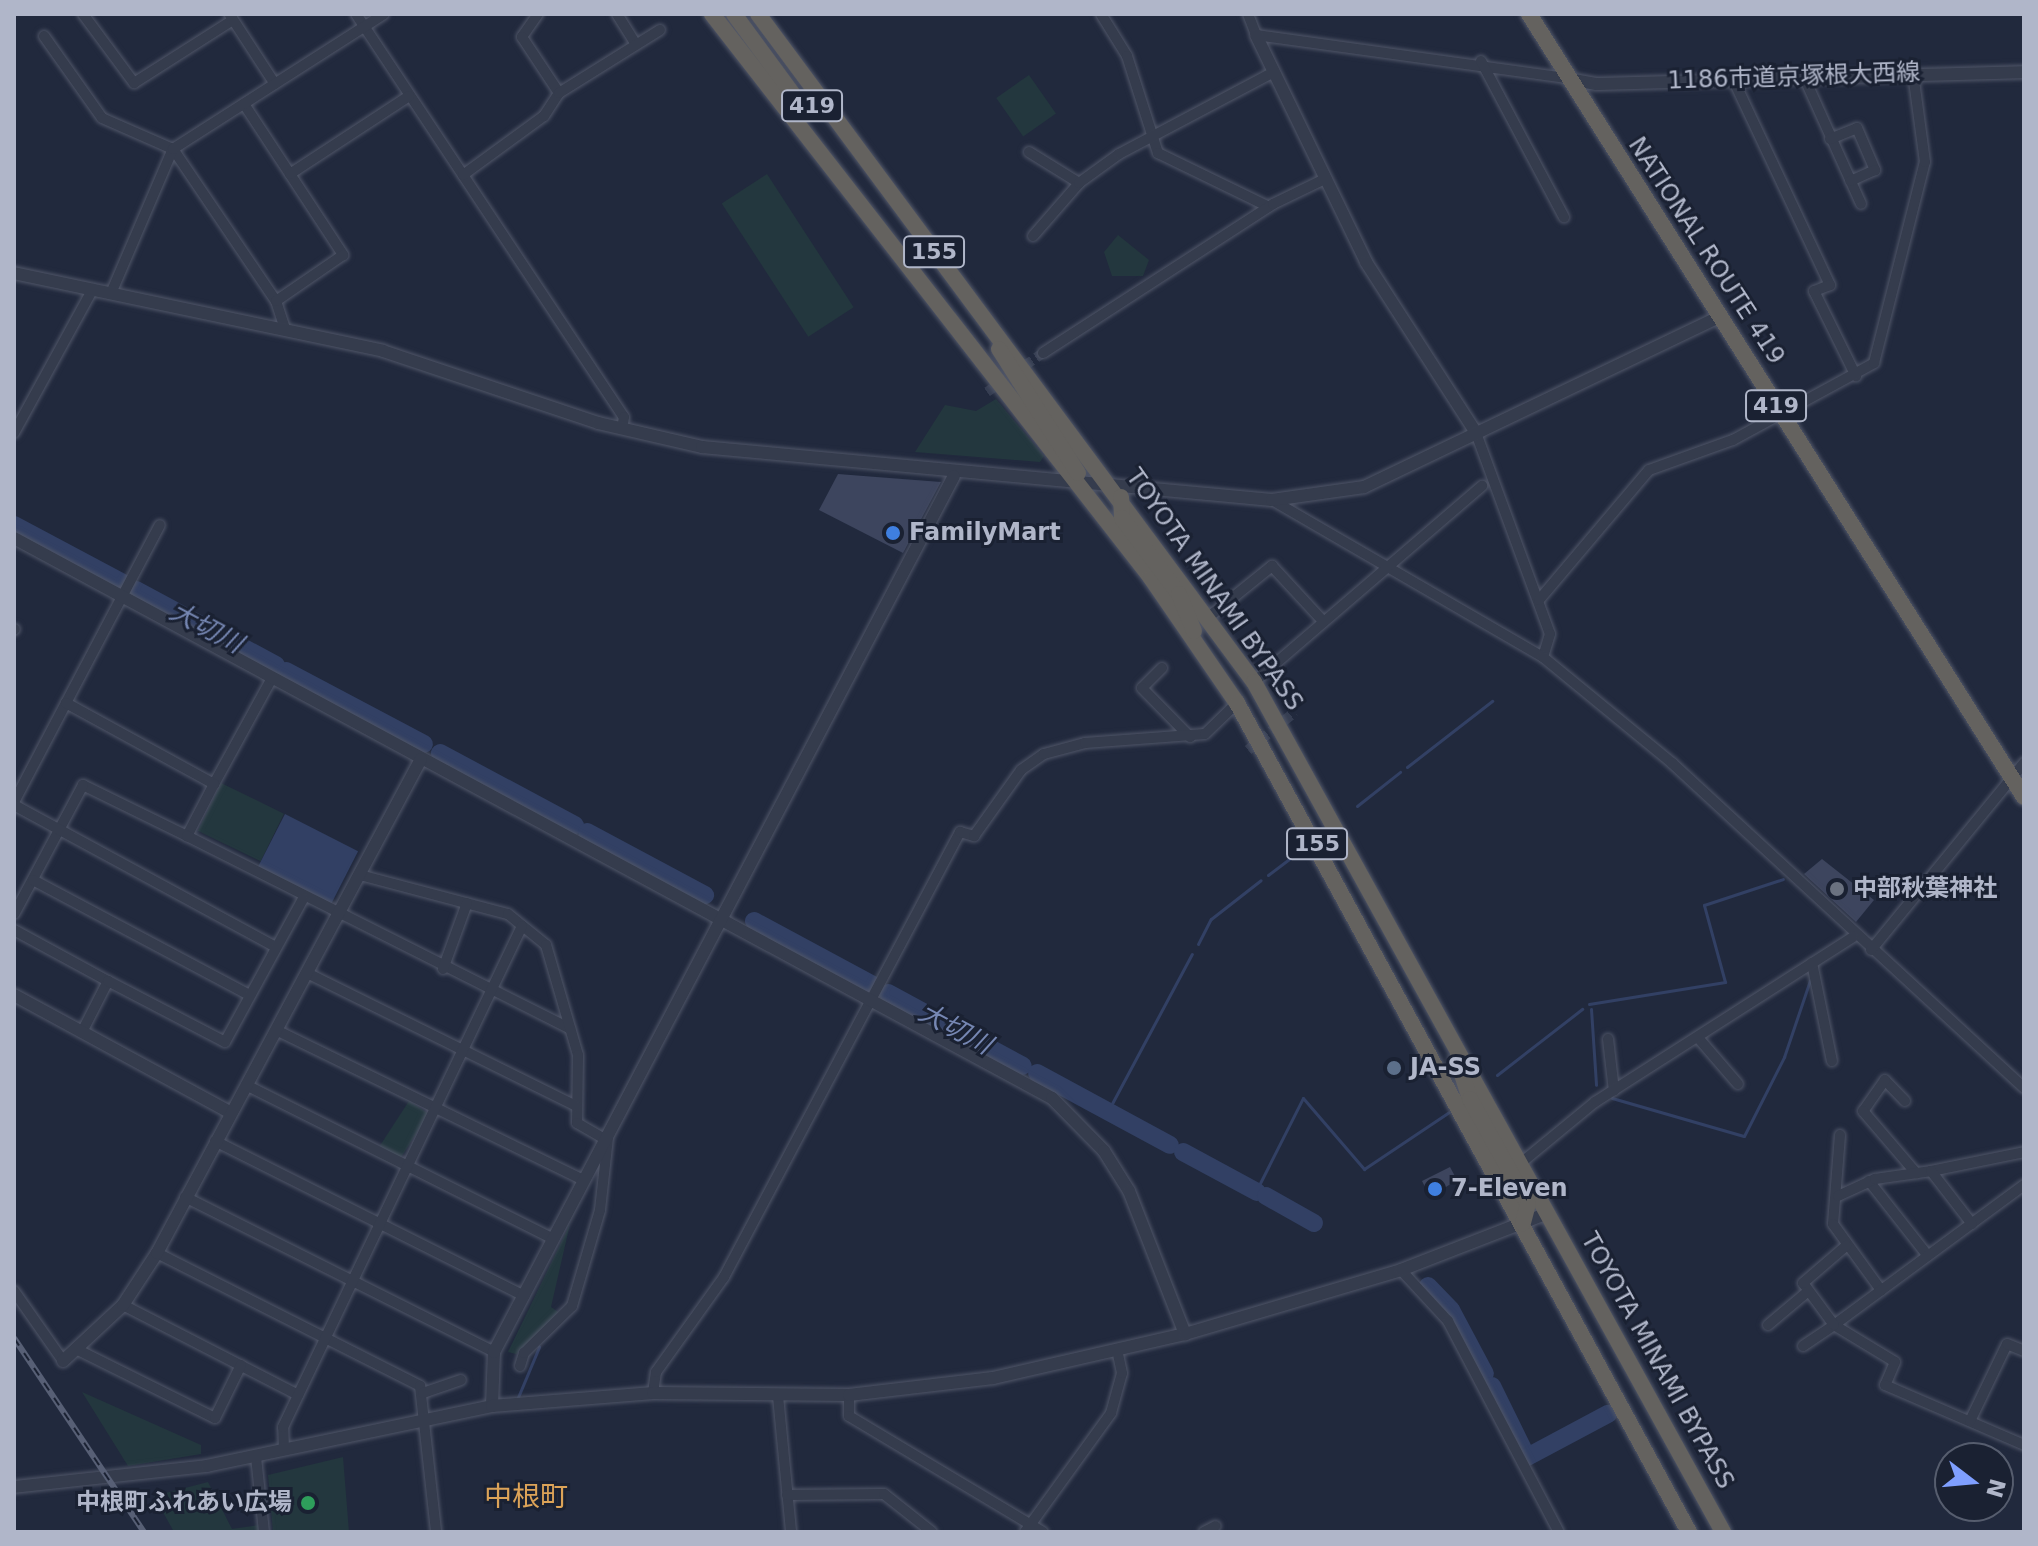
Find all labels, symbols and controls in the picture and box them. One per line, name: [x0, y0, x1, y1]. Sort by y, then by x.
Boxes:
street label: 1186市道京塚根大西線: [1667, 58, 1921, 96]
road number: 419: [780, 88, 844, 124]
street label: NATIONAL ROUTE 419: [1622, 132, 1790, 370]
road number: 155: [902, 234, 966, 270]
road number: 419: [1744, 388, 1808, 424]
street label: TOYOTA MINAMI BYPASS: [1119, 464, 1309, 716]
place label: FamilyMart: [909, 519, 1061, 547]
marker: FamilyMart: [884, 524, 902, 542]
water label: 大切川: [164, 596, 248, 660]
road number: 155: [1285, 826, 1349, 862]
place label: 中部秋葉神社: [1853, 875, 1997, 903]
marker: 中部秋葉神社: [1828, 880, 1846, 898]
water label: 大切川: [913, 997, 997, 1061]
place label: JA-SS: [1410, 1054, 1481, 1082]
marker: JA-SS: [1385, 1059, 1403, 1077]
place label: 7-Eleven: [1451, 1175, 1568, 1203]
marker: 7-Eleven: [1426, 1180, 1444, 1198]
street label: TOYOTA MINAMI BYPASS: [1574, 1228, 1740, 1494]
north arrow: [1934, 1442, 2014, 1522]
text: N: [1981, 1476, 2010, 1500]
district label: 中根町: [484, 1480, 568, 1514]
place label: 中根町ふれあい広場: [76, 1489, 292, 1517]
marker: 中根町ふれあい広場: [299, 1494, 317, 1512]

